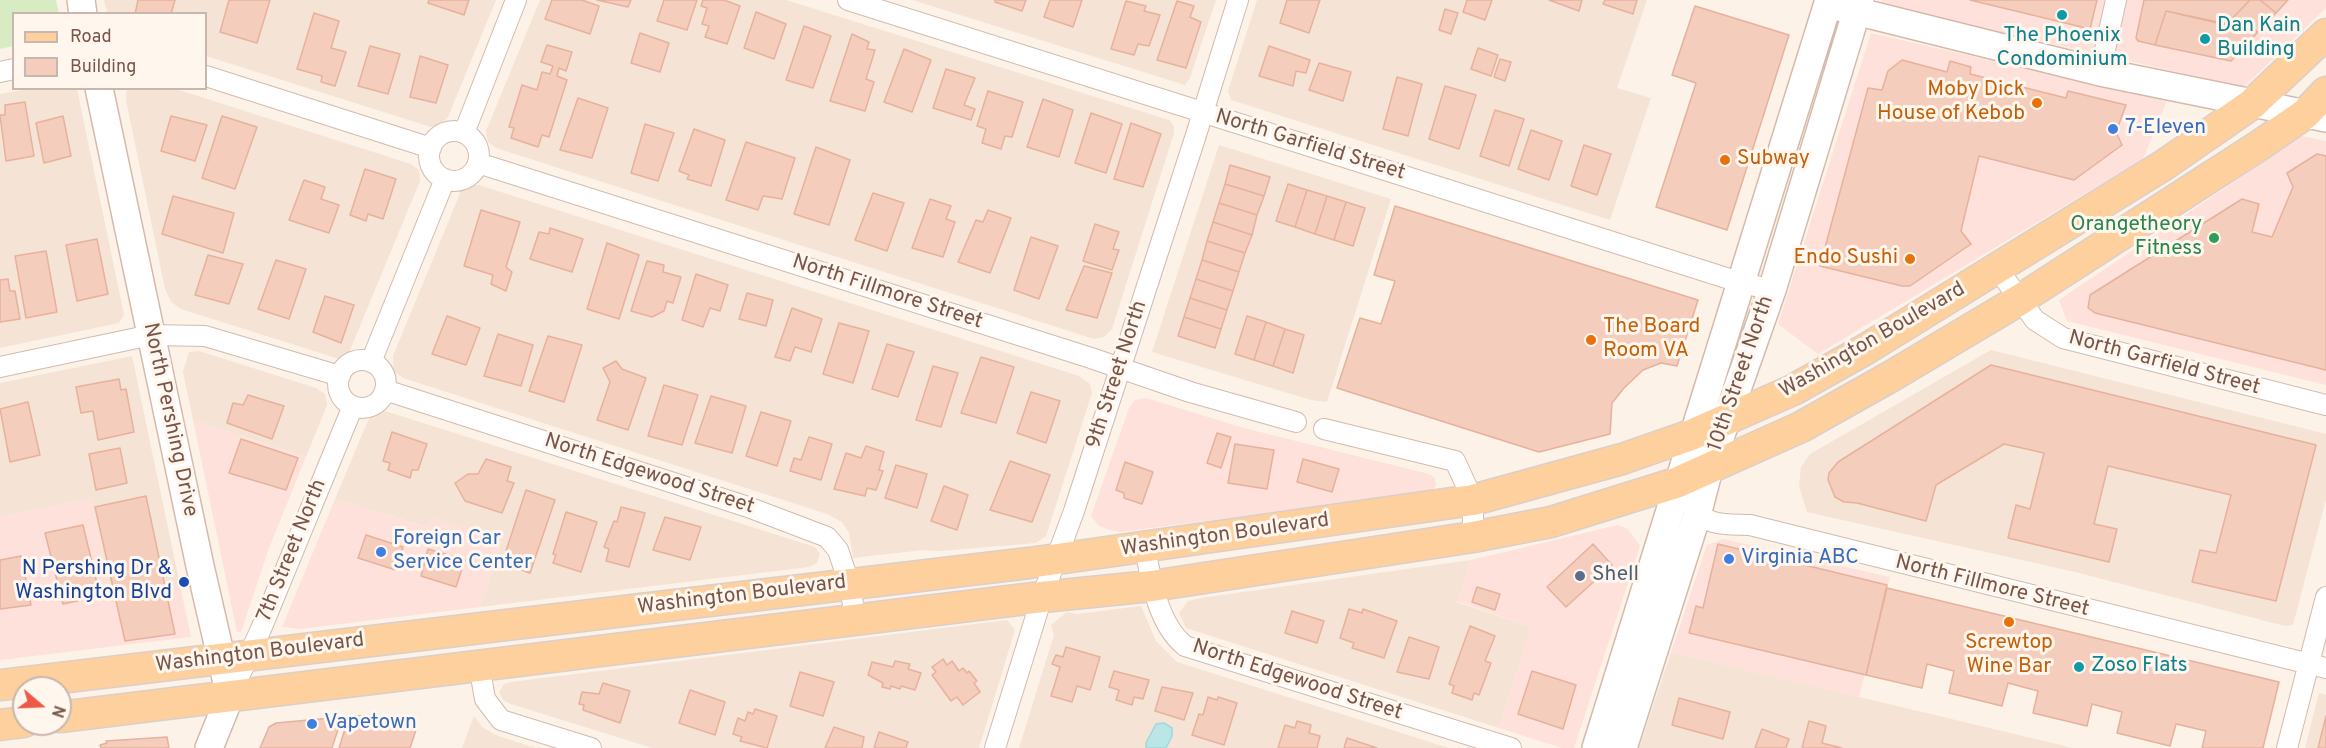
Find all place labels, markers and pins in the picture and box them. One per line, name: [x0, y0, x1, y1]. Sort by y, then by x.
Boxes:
marker: The Phoenix Condominium: [2055, 8, 2069, 22]
place label: Dan Kain Building: [2217, 14, 2301, 64]
place label: The Phoenix Condominium: [1997, 24, 2127, 74]
marker: Dan Kain Building: [2198, 32, 2212, 46]
place label: Moby Dick House of Kebob: [1877, 78, 2025, 128]
marker: Moby Dick House of Kebob: [2030, 96, 2044, 110]
place label: 7-Eleven: [2125, 116, 2206, 142]
marker: 7-Eleven: [2106, 122, 2120, 136]
place label: Subway: [1737, 147, 1810, 173]
marker: Subway: [1718, 153, 1732, 167]
place label: Orangetheory Fitness: [2070, 213, 2202, 263]
marker: Orangetheory Fitness: [2207, 231, 2221, 245]
place label: Endo Sushi: [1794, 246, 1898, 272]
marker: Endo Sushi: [1903, 252, 1917, 266]
place label: The Board Room VA: [1603, 315, 1700, 365]
marker: The Board Room VA: [1584, 333, 1598, 347]
place label: Foreign Car Service Center: [393, 527, 532, 577]
marker: Foreign Car Service Center: [374, 545, 388, 559]
place label: Virginia ABC: [1741, 546, 1859, 572]
marker: Virginia ABC: [1722, 552, 1736, 566]
place label: N Pershing Dr & Washington Blvd: [15, 557, 172, 607]
place label: Shell: [1592, 563, 1639, 589]
marker: Shell: [1573, 569, 1587, 583]
marker: N Pershing Dr & Washington Blvd: [177, 575, 191, 589]
marker: Screwtop Wine Bar: [2002, 615, 2016, 629]
place label: Screwtop Wine Bar: [1965, 631, 2053, 681]
place label: Zoso Flats: [2091, 654, 2188, 680]
marker: Zoso Flats: [2072, 660, 2086, 674]
place label: Vapetown: [324, 711, 417, 737]
marker: Vapetown: [305, 717, 319, 731]

